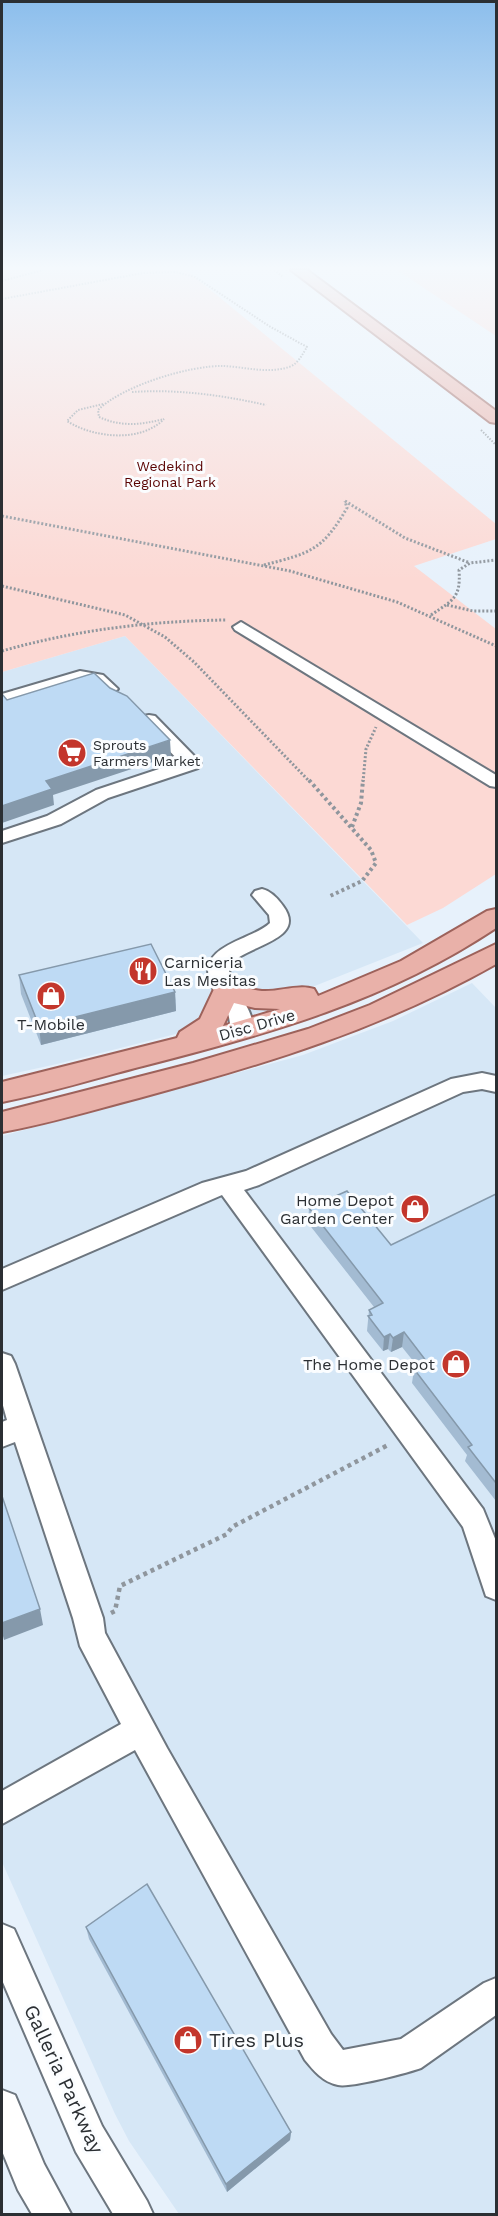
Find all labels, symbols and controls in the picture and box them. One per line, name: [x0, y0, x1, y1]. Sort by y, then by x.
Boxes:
park label: Wedekind Regional Park: [124, 458, 216, 490]
supermarket icon: Sprouts Farmers Market: [56, 737, 88, 769]
place label: Sprouts Farmers Market: [93, 737, 201, 769]
place label: Carniceria Las Mesitas: [164, 953, 256, 990]
restaurant icon: Carniceria Las Mesitas: [127, 955, 159, 987]
shop icon: T-Mobile: [35, 980, 67, 1012]
street label: Disc Drive: [217, 1005, 297, 1045]
place label: T-Mobile: [17, 1015, 85, 1034]
place label: Home Depot Garden Center: [280, 1191, 394, 1228]
shop icon: Home Depot Garden Center: [399, 1193, 431, 1225]
shop icon: The Home Depot: [440, 1348, 472, 1380]
place label: The Home Depot: [303, 1355, 435, 1374]
street label: Galleria Parkway: [19, 2001, 109, 2158]
shop icon: Tires Plus: [172, 2024, 204, 2056]
place label: Tires Plus: [209, 2028, 304, 2052]

